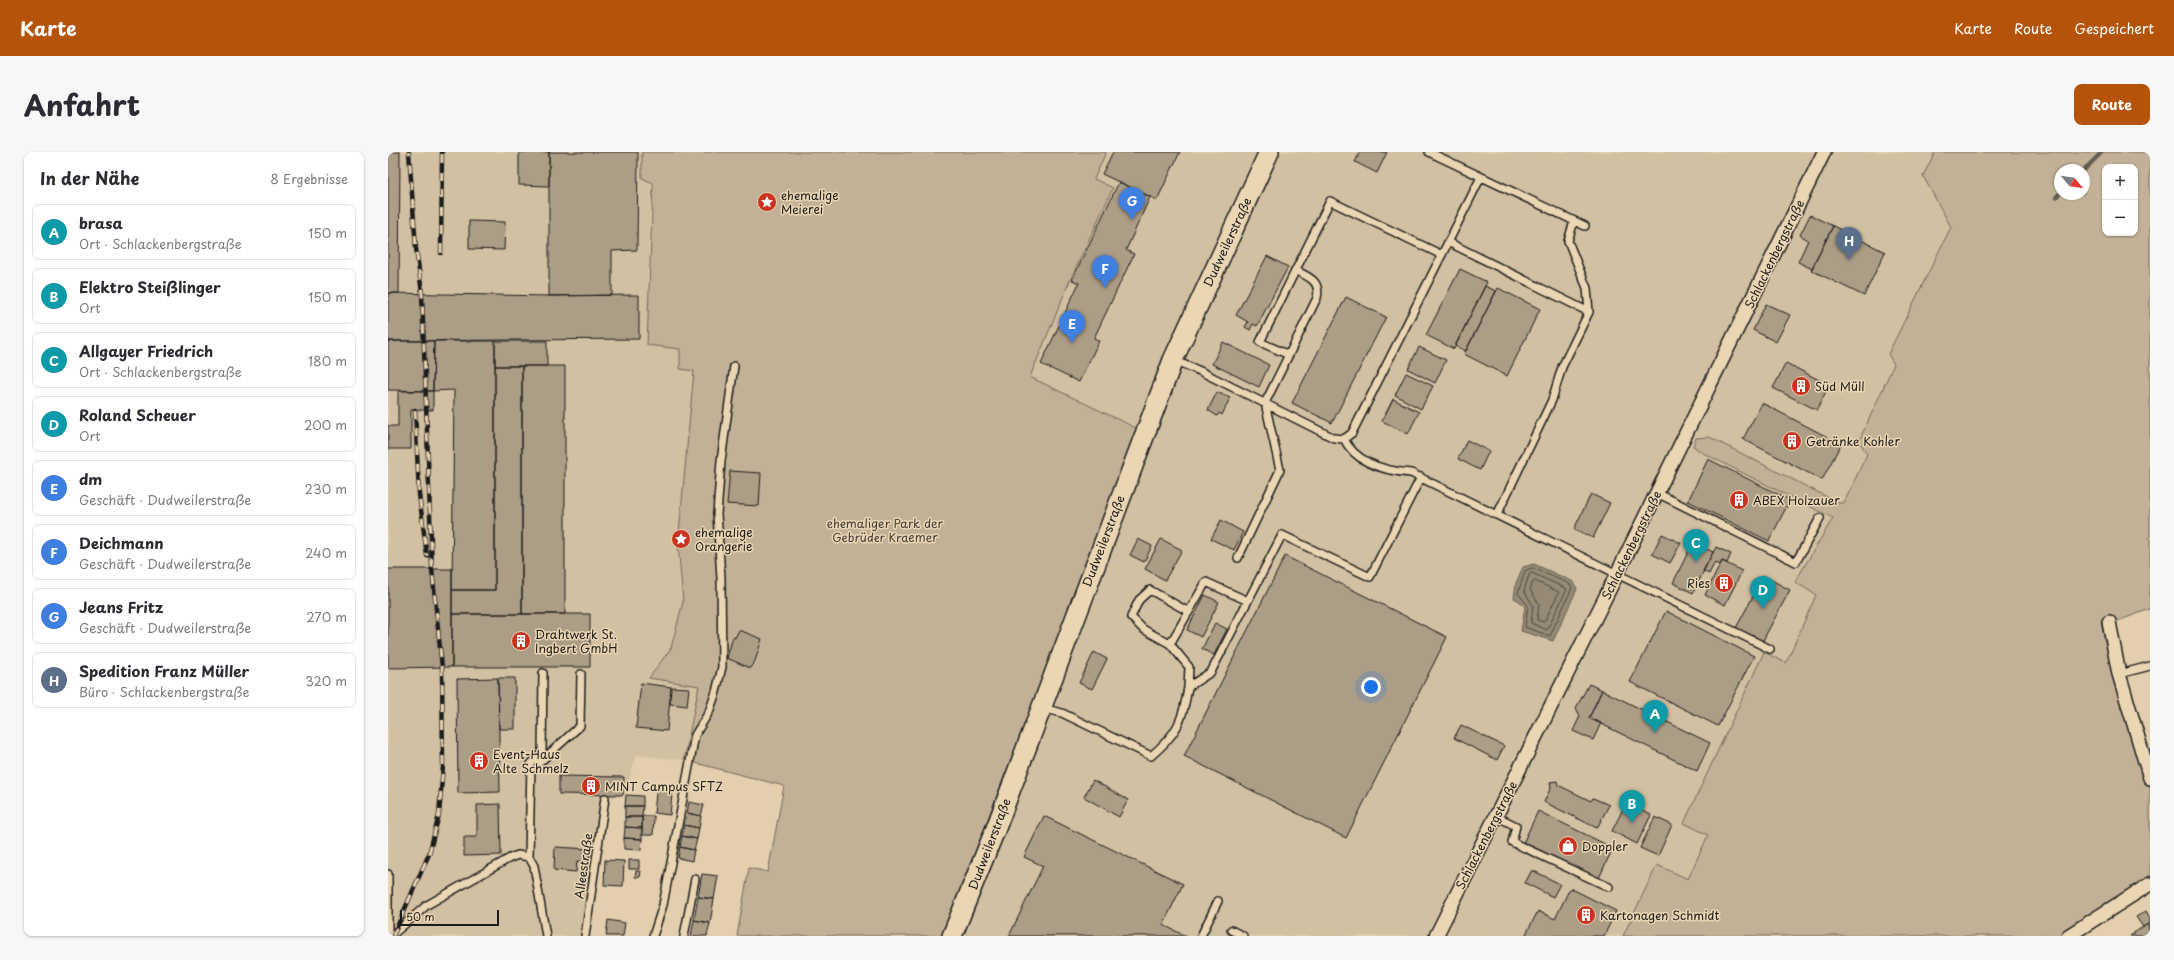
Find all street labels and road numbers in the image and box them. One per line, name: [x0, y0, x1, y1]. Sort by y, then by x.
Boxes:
street label: Dudweilerstraße: [1198, 194, 1256, 290]
street label: Schlackenbergstraße: [1740, 196, 1808, 312]
street label: Schlackenbergstraße: [1597, 487, 1665, 603]
street label: Dudweilerstraße: [1077, 493, 1129, 589]
street label: Schlackenbergstraße: [1451, 778, 1521, 892]
street label: Dudweilerstraße: [963, 796, 1015, 892]
street label: Alleestraße: [569, 832, 597, 900]

